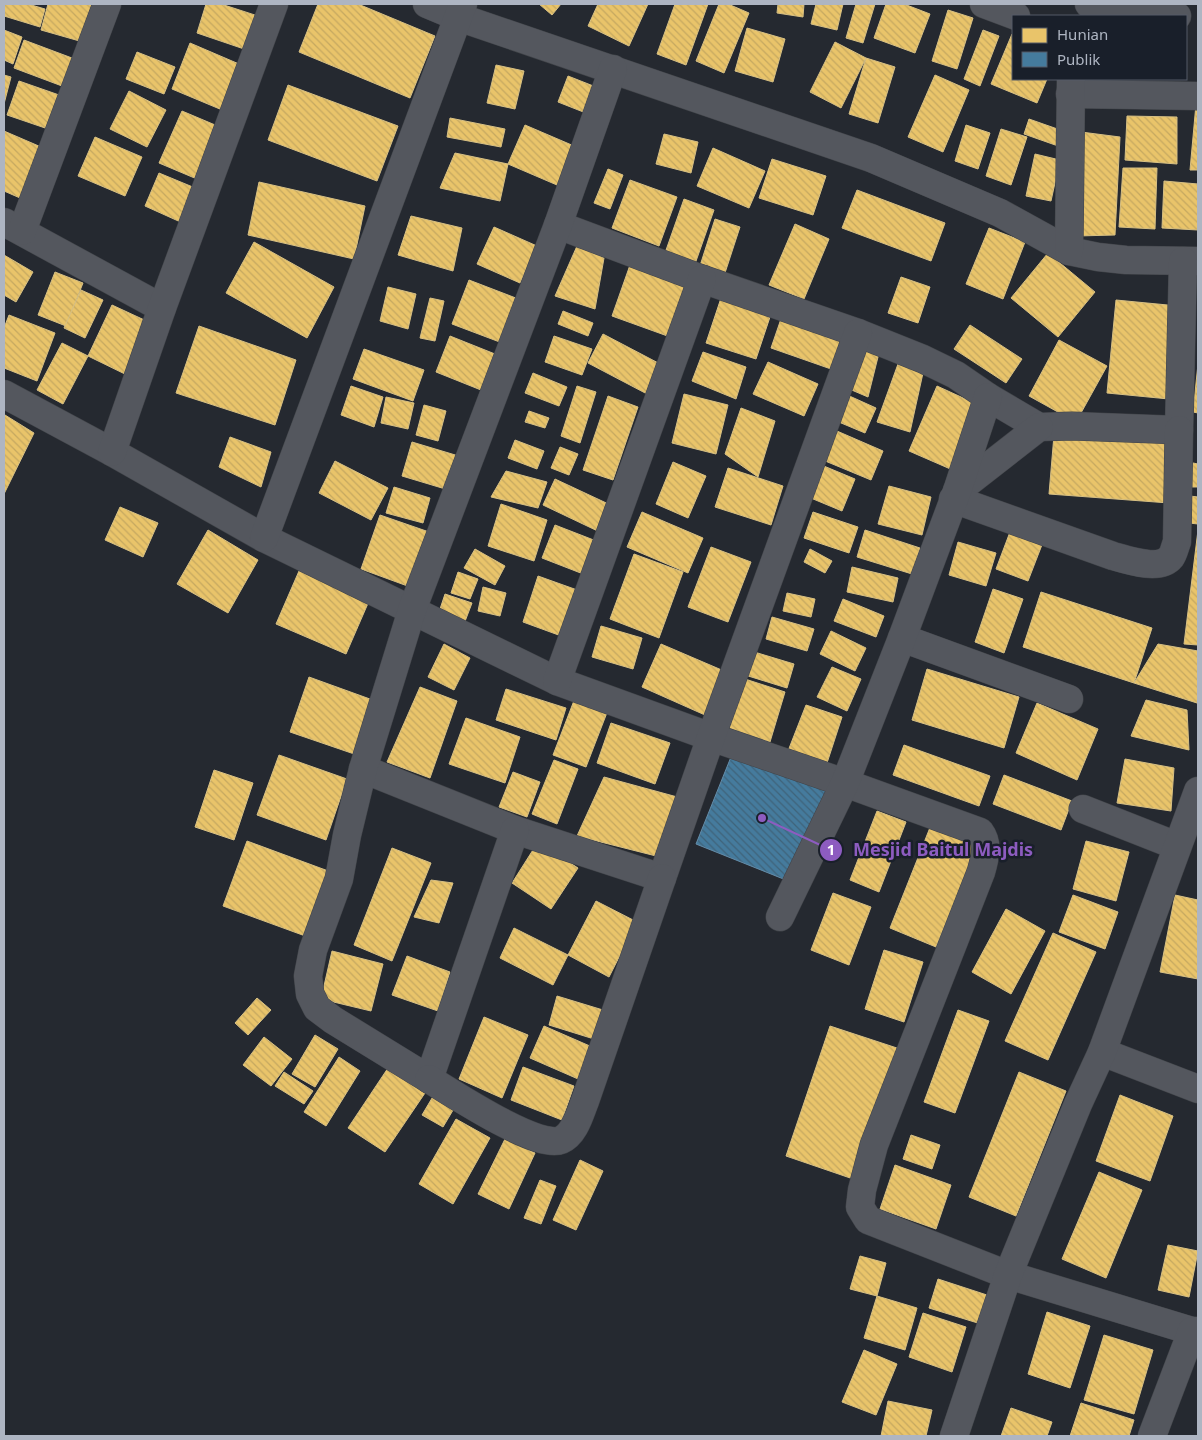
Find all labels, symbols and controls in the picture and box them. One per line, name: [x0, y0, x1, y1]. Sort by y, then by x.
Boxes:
legend: [1012, 15, 1187, 80]
text: Hunian: [1057, 24, 1108, 44]
text: Publik: [1057, 49, 1100, 69]
callout: Mesjid Baitul Majdis: [818, 834, 1043, 867]
text: Mesjid Baitul Majdis: [853, 837, 1033, 861]
text: 1: [827, 839, 835, 859]

